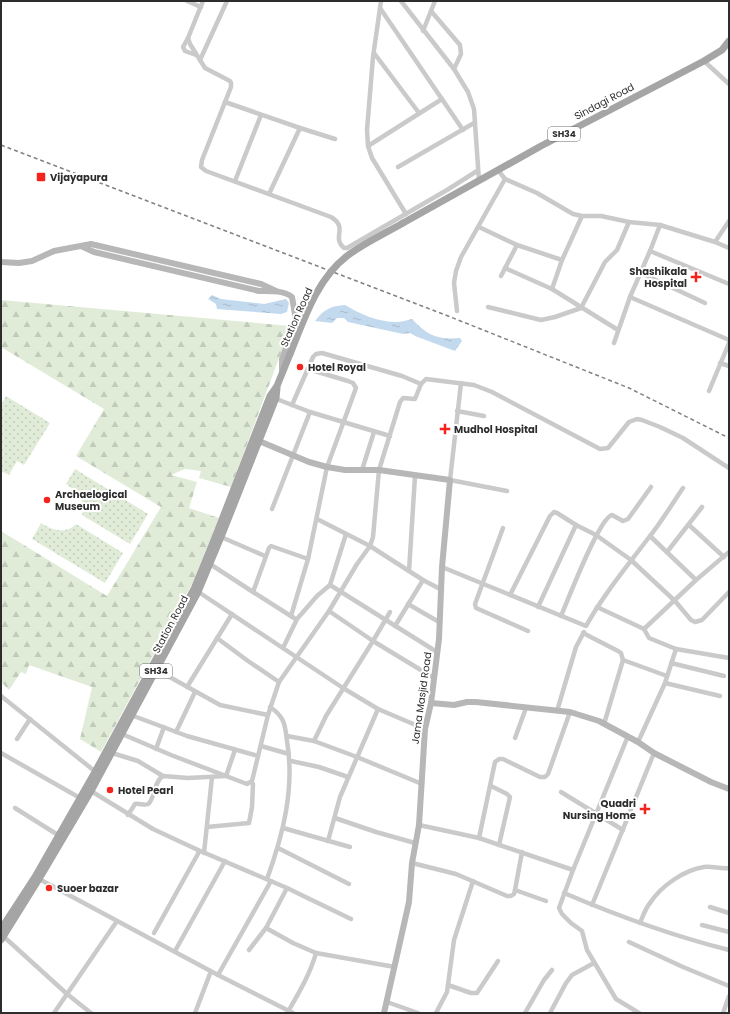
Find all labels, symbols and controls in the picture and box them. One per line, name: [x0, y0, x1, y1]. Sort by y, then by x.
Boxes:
street label: Sindagi Road: [572, 79, 637, 124]
road number: SH34: [548, 127, 580, 141]
place label: Vijayapura: [50, 170, 108, 185]
marker: Vijayapura: [35, 171, 47, 183]
place label: Shashikala Hospital: [629, 264, 687, 291]
marker: Shashikala Hospital: [690, 271, 702, 283]
street label: Station Road: [277, 285, 316, 349]
place label: Hotel Royal: [308, 360, 366, 375]
marker: Hotel Royal: [295, 362, 305, 372]
place label: Mudhol Hospital: [454, 422, 538, 437]
marker: Mudhol Hospital: [439, 423, 451, 435]
place label: Archaelogical Museum: [55, 487, 127, 514]
marker: Archaelogical Museum: [42, 495, 52, 505]
street label: Station Road: [149, 593, 192, 656]
street label: Jama Masjid Road: [408, 651, 435, 745]
road number: SH34: [140, 664, 172, 678]
place label: Hotel Pearl: [118, 783, 173, 798]
marker: Hotel Pearl: [105, 785, 115, 795]
place label: Quadri Nursing Home: [563, 796, 636, 823]
marker: Quadri Nursing Home: [639, 803, 651, 815]
place label: Suoer bazar: [57, 881, 119, 896]
marker: Suoer bazar: [44, 883, 54, 893]

